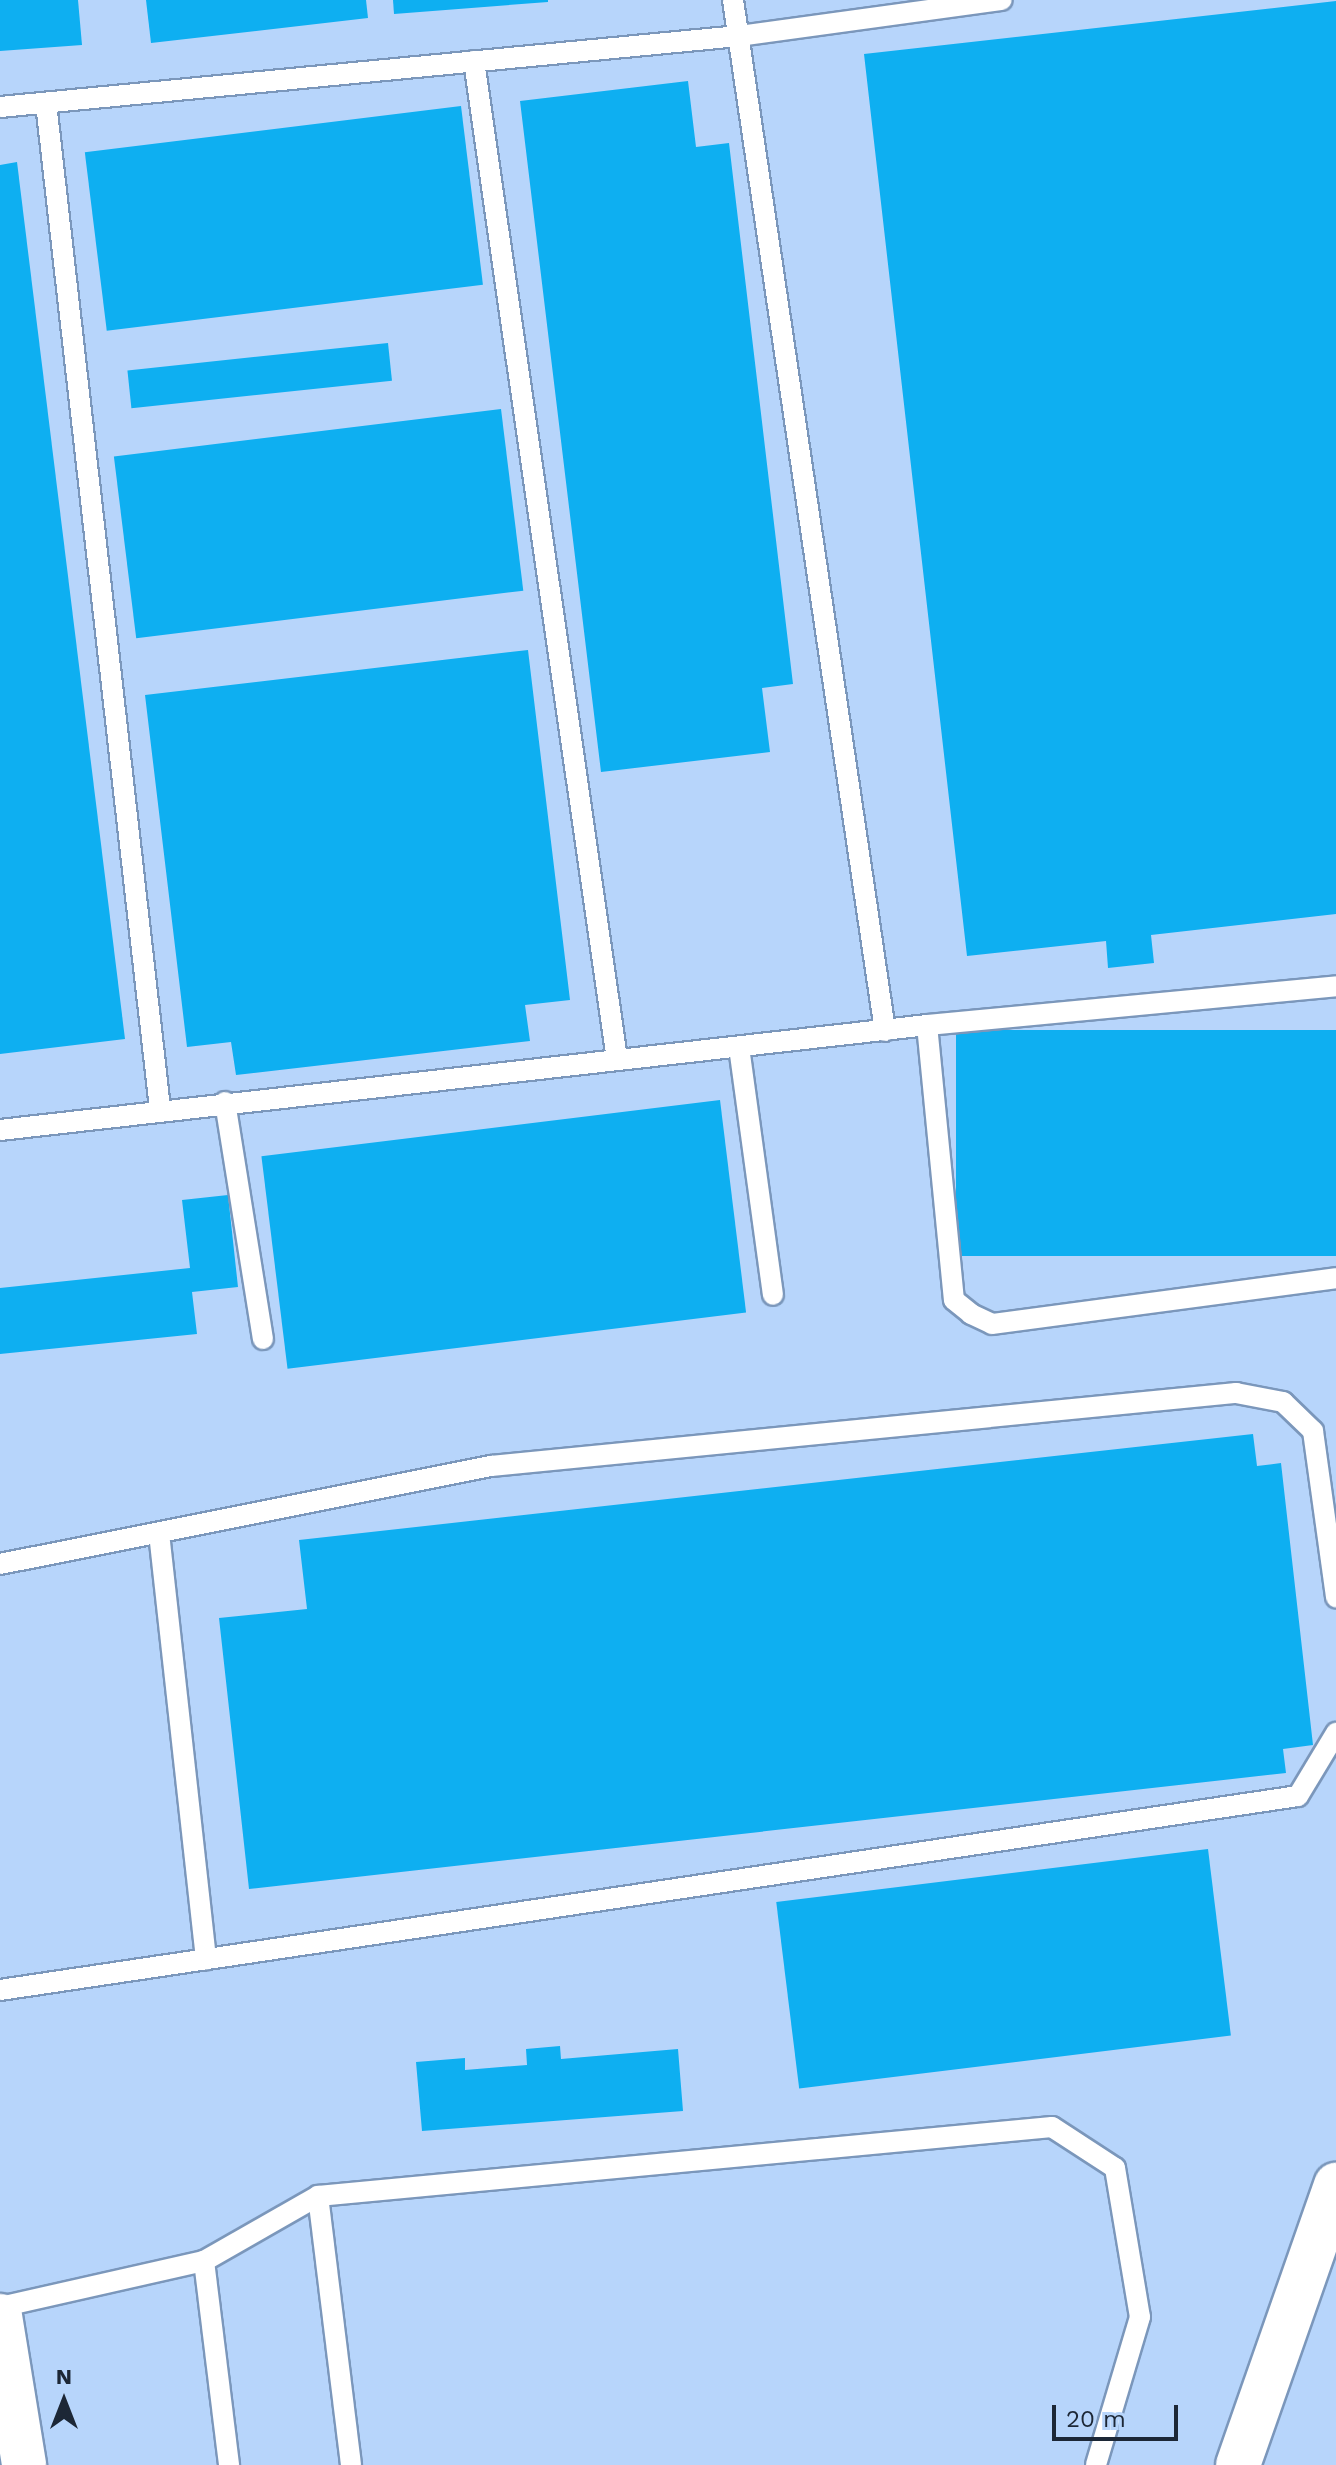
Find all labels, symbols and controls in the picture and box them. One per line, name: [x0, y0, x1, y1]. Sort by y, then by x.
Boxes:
north arrow: [24, 2361, 104, 2441]
text: N: [56, 2364, 72, 2389]
scale bar: [1056, 2389, 1182, 2439]
text: 20 m: [1066, 2405, 1126, 2433]

